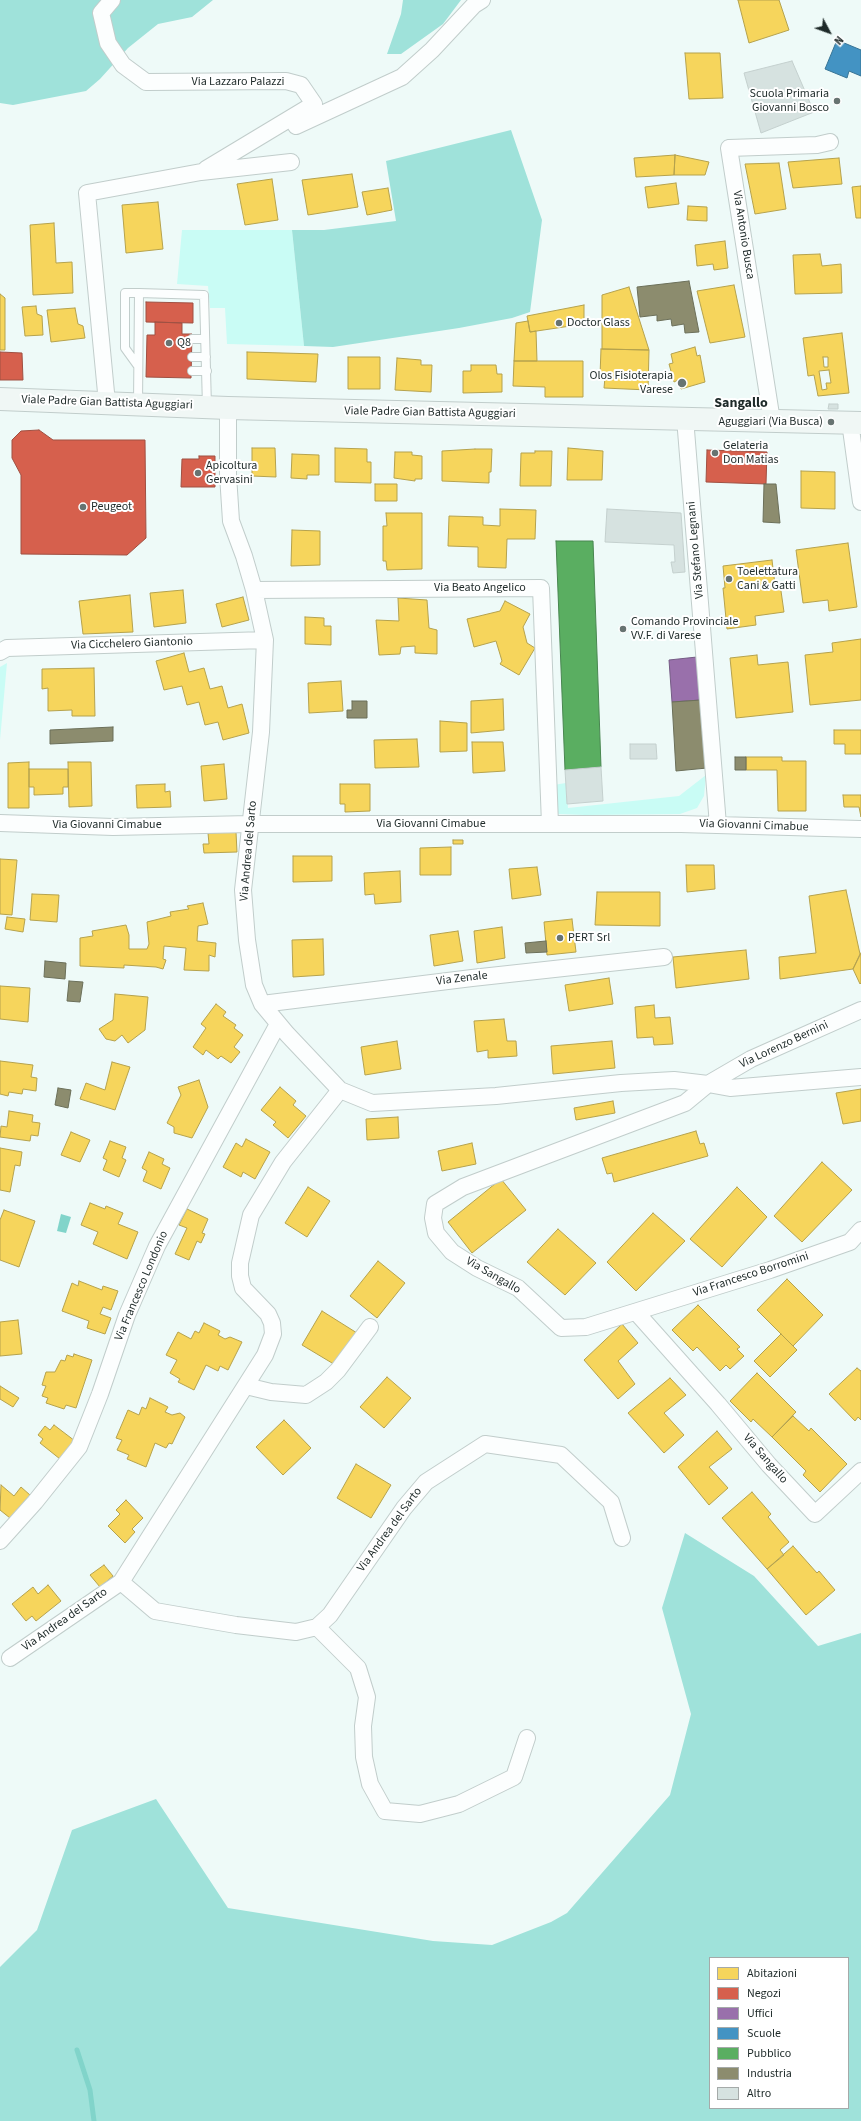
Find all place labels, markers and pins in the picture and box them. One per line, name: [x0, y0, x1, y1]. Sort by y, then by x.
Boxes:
place label: Scuola Primaria Giovanni Bosco: [750, 87, 829, 115]
marker: Scuola Primaria Giovanni Bosco: [832, 96, 842, 106]
place label: Doctor Glass: [567, 316, 630, 330]
marker: Doctor Glass: [554, 318, 564, 328]
place label: Q8: [177, 336, 191, 350]
marker: Q8: [164, 338, 174, 348]
place label: Olos Fisioterapia Varese: [589, 369, 673, 397]
marker: Olos Fisioterapia Varese: [676, 377, 688, 389]
place label: Aguggiari (Via Busca): [718, 415, 823, 429]
marker: Aguggiari (Via Busca): [826, 417, 836, 427]
place label: Gelateria Don Matias: [723, 439, 779, 467]
marker: Gelateria Don Matias: [710, 448, 720, 458]
place label: Apicoltura Gervasini: [206, 459, 257, 487]
marker: Apicoltura Gervasini: [193, 468, 203, 478]
place label: Peugeot: [91, 500, 132, 514]
marker: Peugeot: [78, 502, 88, 512]
place label: Toelettatura Cani & Gatti: [737, 565, 798, 593]
marker: Toelettatura Cani & Gatti: [724, 574, 734, 584]
place label: Comando Provinciale VV.F. di Varese: [631, 615, 738, 643]
marker: Comando Provinciale VV.F. di Varese: [618, 624, 628, 634]
place label: PERT Srl: [568, 931, 610, 945]
marker: PERT Srl: [555, 933, 565, 943]

